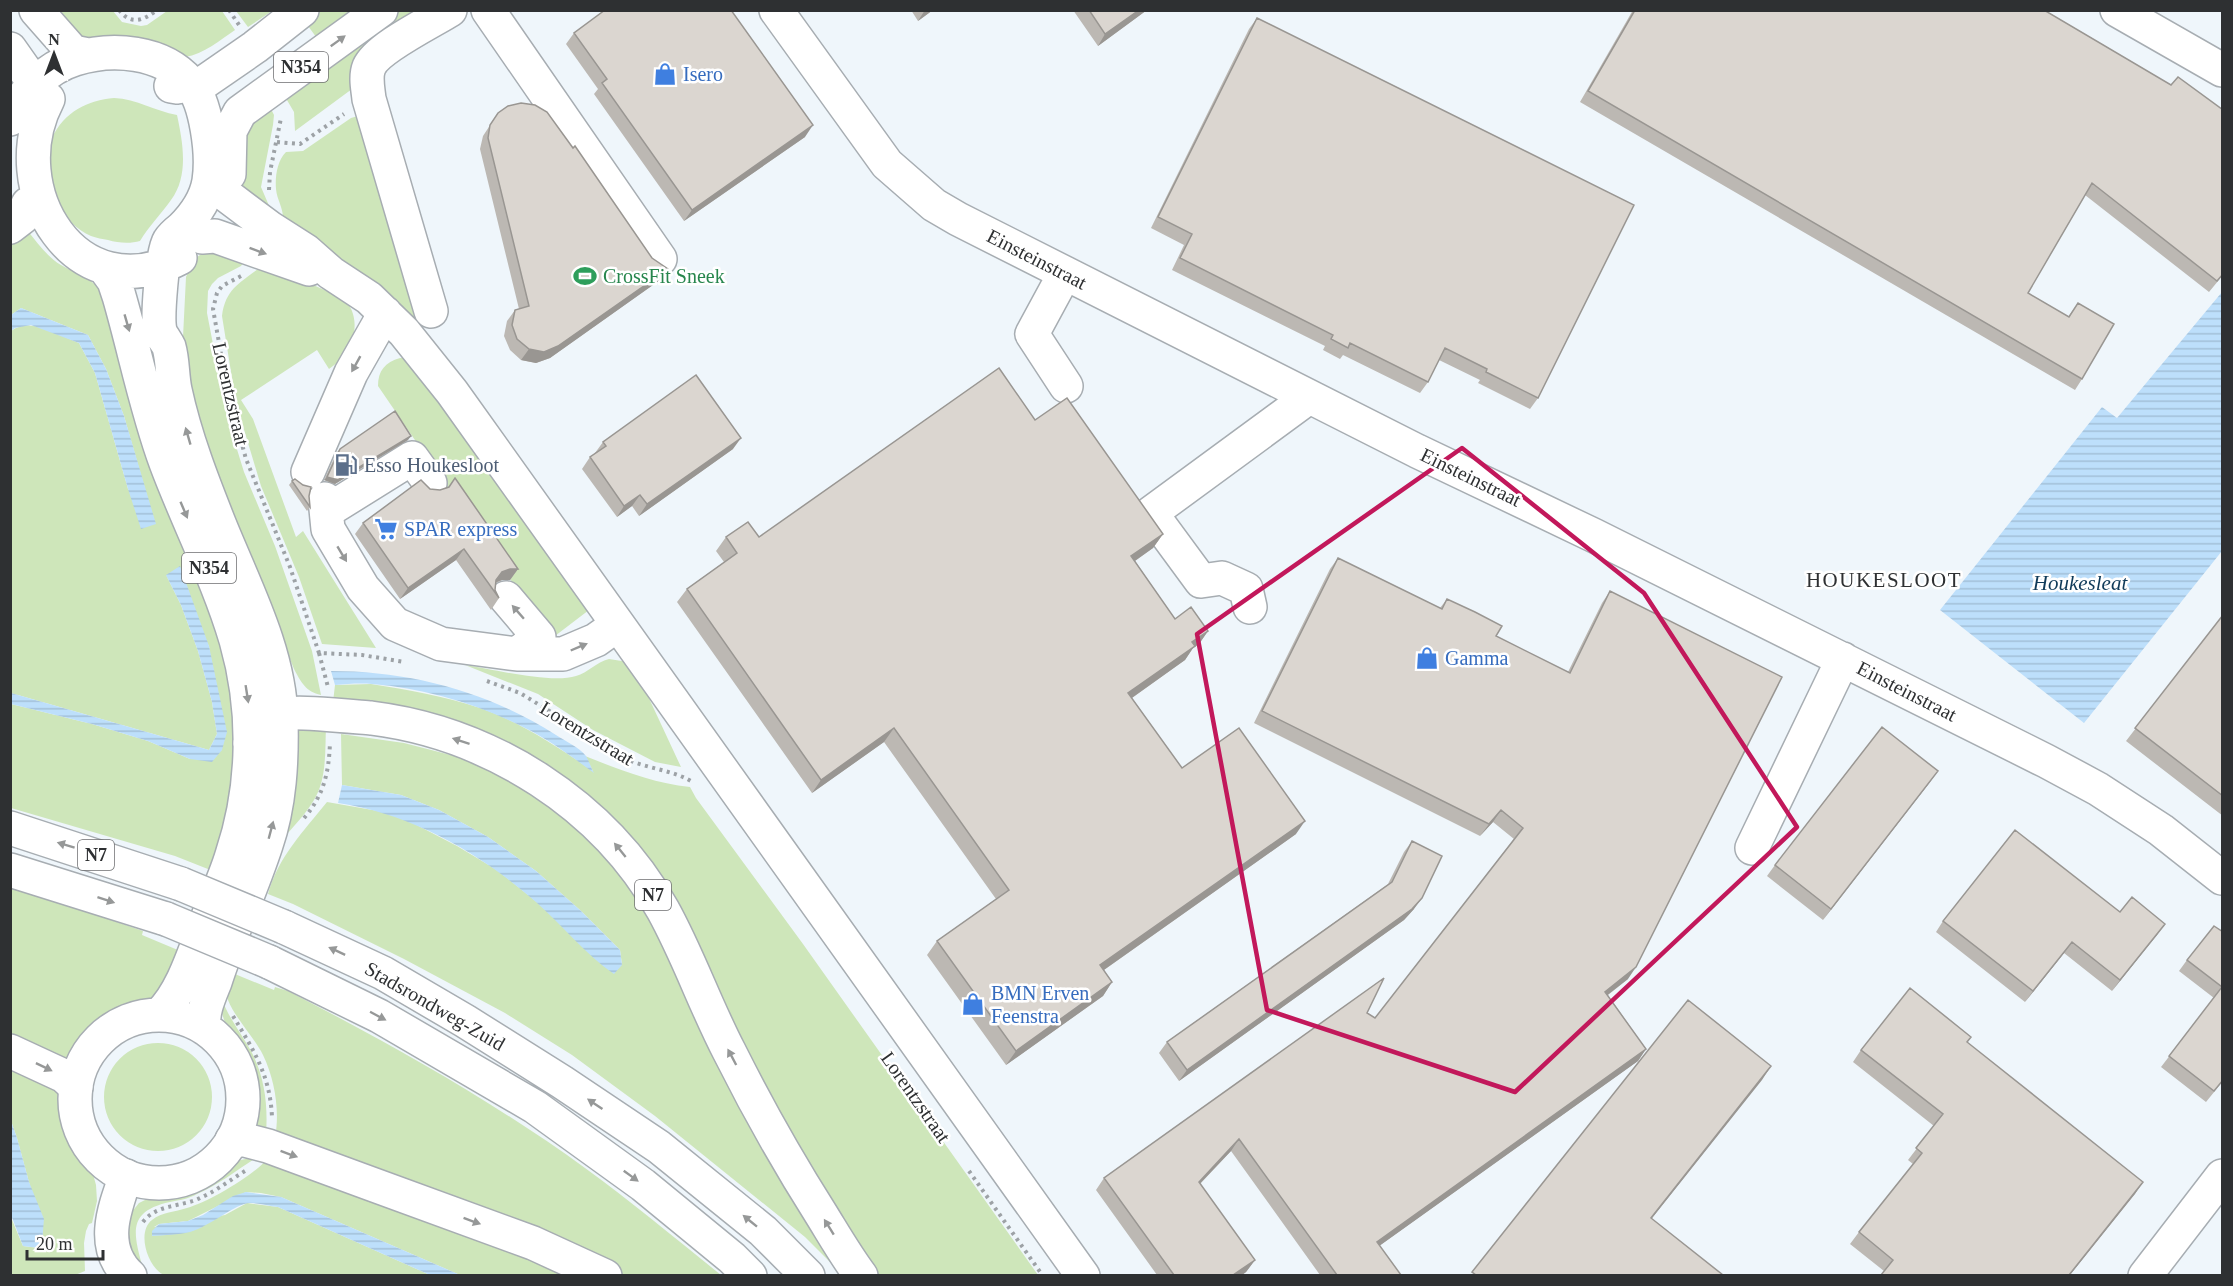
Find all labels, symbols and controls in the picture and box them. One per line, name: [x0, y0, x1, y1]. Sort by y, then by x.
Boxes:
north arrow: [24, 24, 84, 84]
text: N: [48, 31, 60, 48]
one-way arrow: [330, 35, 346, 47]
road number: N354: [274, 52, 328, 82]
shop icon: Isero: [652, 61, 678, 87]
place label: Isero: [683, 63, 723, 85]
street label: Einsteinstraat: [984, 224, 1091, 294]
one-way arrow: [249, 246, 267, 256]
sports icon: CrossFit Sneek: [572, 263, 598, 289]
place label: CrossFit Sneek: [603, 265, 725, 287]
one-way arrow: [123, 315, 132, 333]
street label: Lorentzstraat: [208, 340, 254, 448]
one-way arrow: [351, 356, 361, 373]
one-way arrow: [183, 427, 192, 445]
street label: Einsteinstraat: [1417, 443, 1525, 511]
fuel station icon: Esso Houkesloot: [333, 452, 359, 478]
place label: Esso Houkesloot: [364, 454, 499, 476]
one-way arrow: [179, 501, 189, 519]
supermarket icon: SPAR express: [373, 516, 399, 542]
place label: SPAR express: [404, 518, 517, 541]
one-way arrow: [337, 546, 348, 562]
road number: N354: [182, 553, 236, 583]
district label: HOUKESLOOT: [1806, 568, 1962, 592]
water label: Houkesleat: [2032, 571, 2128, 595]
one-way arrow: [512, 604, 525, 620]
one-way arrow: [571, 642, 589, 652]
shop icon: Gamma: [1414, 645, 1440, 671]
place label: Gamma: [1445, 647, 1508, 669]
street label: Einsteinstraat: [1854, 656, 1961, 726]
one-way arrow: [242, 684, 251, 703]
street label: Lorentzstraat: [536, 696, 638, 770]
one-way arrow: [452, 736, 470, 745]
one-way arrow: [267, 821, 276, 839]
one-way arrow: [57, 840, 75, 849]
road number: N7: [78, 840, 114, 870]
one-way arrow: [613, 842, 626, 858]
road number: N7: [635, 880, 671, 910]
one-way arrow: [97, 896, 115, 905]
one-way arrow: [328, 947, 345, 956]
street label: Stadsrondweg-Zuid: [361, 957, 509, 1056]
place label: BMN Erven Feenstra: [991, 982, 1089, 1027]
shop icon: BMN Erven Feenstra: [960, 991, 986, 1017]
one-way arrow: [370, 1011, 387, 1021]
street label: Lorentzstraat: [877, 1047, 956, 1147]
one-way arrow: [727, 1049, 737, 1066]
one-way arrow: [36, 1062, 53, 1071]
one-way arrow: [587, 1098, 603, 1110]
one-way arrow: [280, 1149, 298, 1159]
one-way arrow: [623, 1170, 638, 1182]
one-way arrow: [743, 1215, 758, 1227]
one-way arrow: [463, 1216, 481, 1226]
one-way arrow: [823, 1219, 834, 1235]
scale bar: [27, 1223, 104, 1261]
text: 20 m: [36, 1234, 73, 1254]

